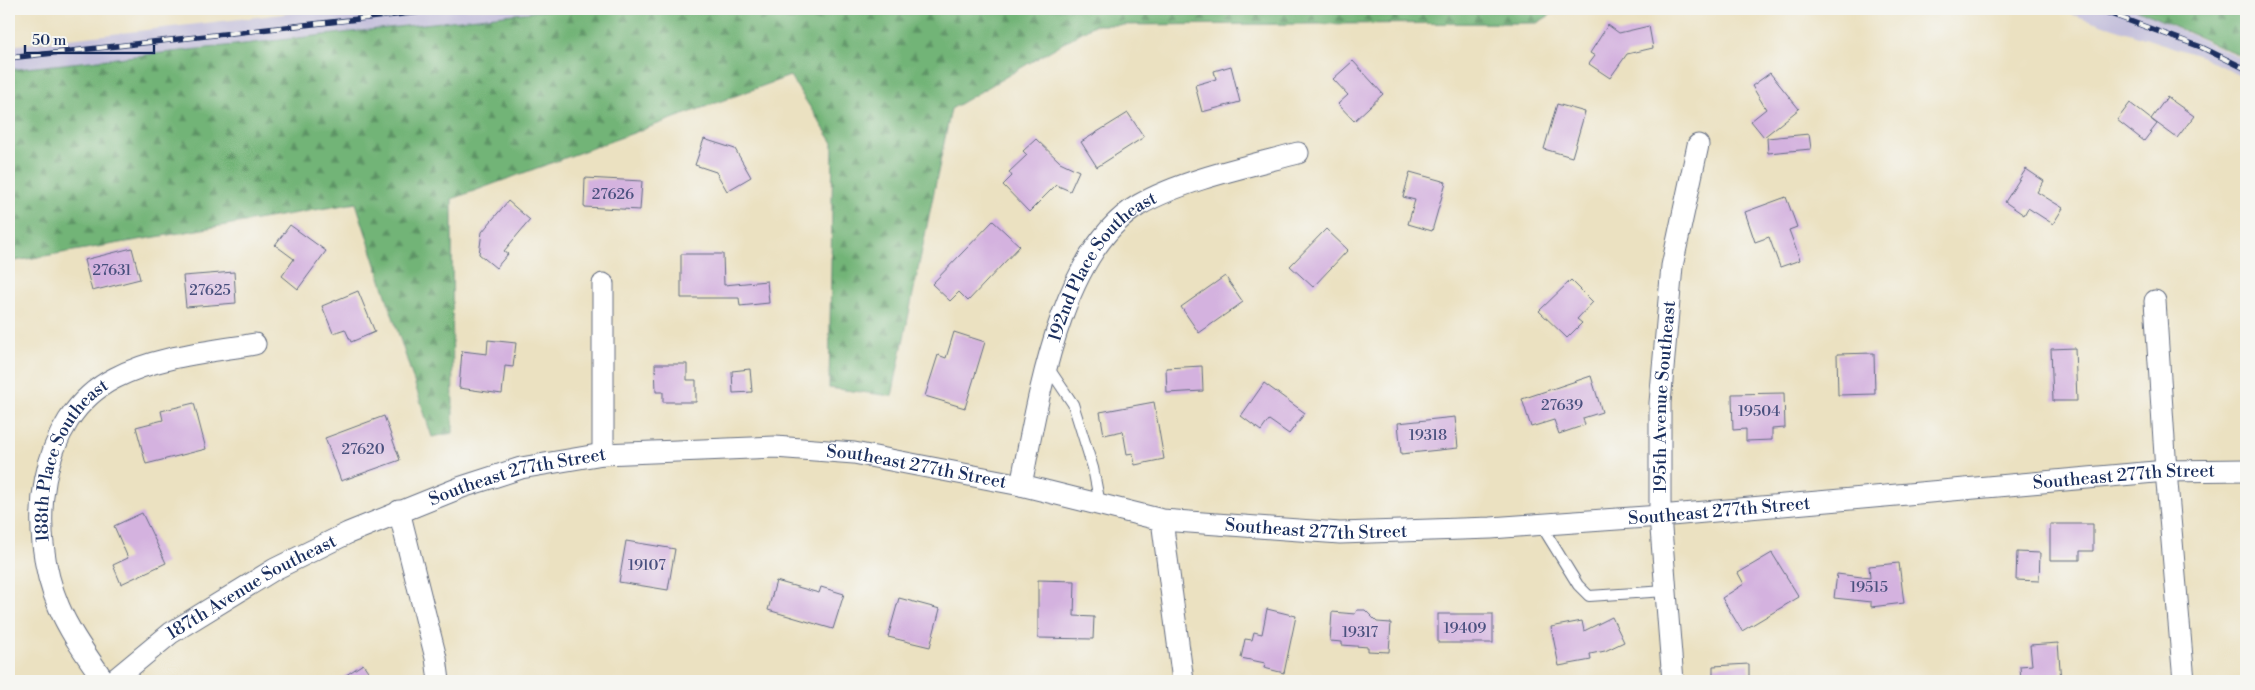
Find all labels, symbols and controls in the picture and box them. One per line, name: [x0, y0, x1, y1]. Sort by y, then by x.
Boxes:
scale bar: [25, 22, 154, 54]
text: 50 m: [32, 31, 66, 50]
house number: 27626: [592, 185, 634, 204]
street label: 192nd Place Southeast: [1043, 186, 1161, 344]
house number: 27631: [92, 261, 132, 280]
house number: 27625: [189, 281, 231, 300]
street label: 195th Avenue Southeast: [1648, 299, 1680, 493]
street label: 188th Place Southeast: [30, 373, 113, 543]
house number: 27639: [1541, 396, 1583, 415]
house number: 19504: [1738, 402, 1780, 421]
house number: 19318: [1409, 426, 1447, 445]
street label: Southeast 277th Street: [826, 439, 1009, 494]
house number: 27620: [341, 440, 385, 459]
street label: Southeast 277th Street: [425, 442, 608, 511]
street label: Southeast 277th Street: [2032, 459, 2216, 494]
street label: Southeast 277th Street: [1627, 491, 1812, 530]
street label: Southeast 277th Street: [1224, 513, 1408, 545]
street label: 187th Avenue Southeast: [162, 529, 340, 645]
house number: 19107: [628, 556, 666, 575]
house number: 19515: [1850, 578, 1888, 597]
house number: 19409: [1444, 619, 1486, 638]
house number: 19317: [1342, 623, 1379, 642]

